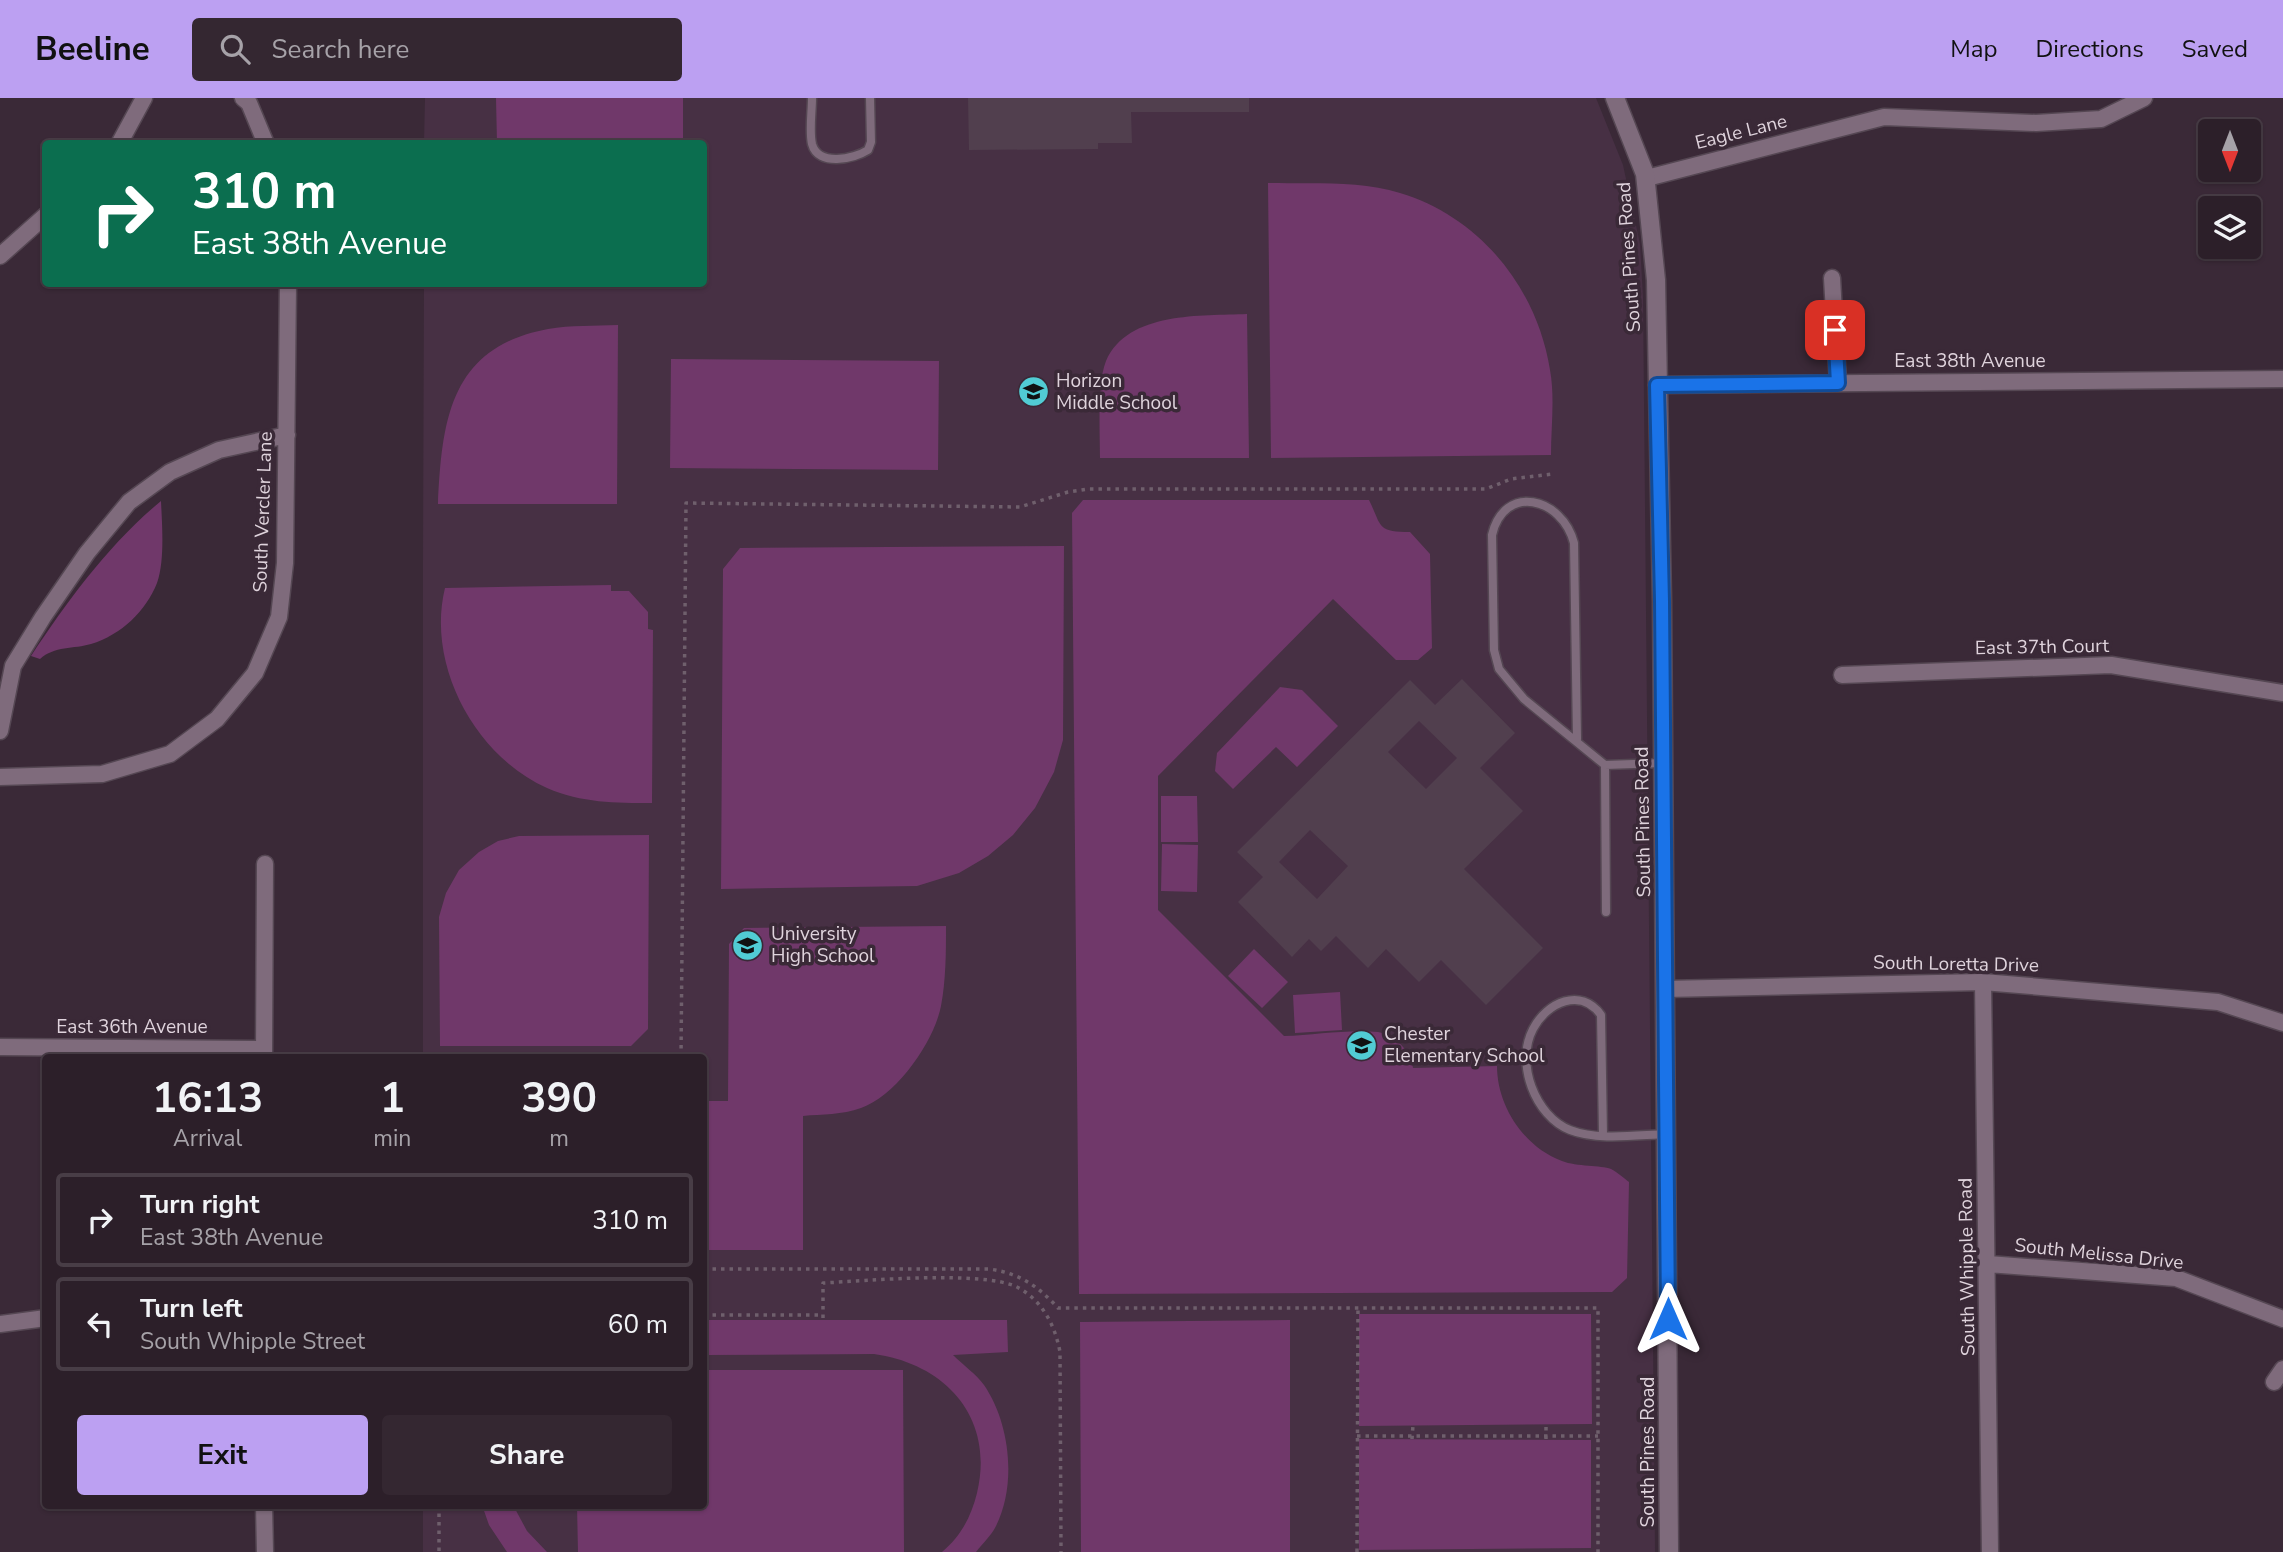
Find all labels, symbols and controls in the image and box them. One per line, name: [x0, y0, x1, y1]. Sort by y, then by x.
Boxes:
search box: [192, 18, 682, 81]
text: Beeline: [35, 27, 150, 72]
icon: search: [216, 30, 254, 68]
text: Search here: [272, 32, 409, 67]
text: Map: [1950, 33, 1997, 65]
text: Directions: [2035, 33, 2144, 65]
text: Saved: [2182, 33, 2248, 65]
street label: Eagle Lane: [1692, 108, 1790, 156]
north arrow: [2198, 119, 2261, 182]
map controls: [2198, 119, 2261, 259]
text: 310 m: [192, 158, 336, 225]
icon: right: [77, 168, 168, 259]
street label: South Pines Road: [1611, 181, 1647, 333]
button: layers: [2198, 196, 2261, 259]
text: East 38th Avenue: [192, 222, 447, 265]
pin: [1805, 300, 1865, 360]
icon: arrive: [1816, 311, 1854, 349]
street label: East 38th Avenue: [1894, 348, 2046, 374]
place label: Horizon Middle School: [1056, 368, 1178, 416]
school or university icon: Horizon Middle School: [1016, 375, 1050, 409]
street label: South Vercler Lane: [247, 431, 279, 593]
street label: East 37th Court: [1975, 633, 2110, 661]
street label: South Pines Road: [1629, 746, 1657, 898]
place label: University High School: [771, 921, 875, 969]
school or university icon: University High School: [731, 928, 765, 962]
street label: South Loretta Drive: [1873, 950, 2039, 978]
street label: East 36th Avenue: [56, 1014, 208, 1040]
place label: Chester Elementary School: [1384, 1021, 1545, 1069]
school or university icon: Chester Elementary School: [1344, 1028, 1378, 1062]
text: 16:13: [152, 1070, 263, 1127]
text: 1: [380, 1070, 405, 1127]
text: 390: [521, 1070, 597, 1127]
text: Arrival: [173, 1123, 242, 1154]
text: min: [373, 1123, 411, 1154]
text: m: [549, 1123, 569, 1154]
street label: South Whipple Road: [1952, 1178, 1982, 1356]
text: Turn right: [140, 1187, 259, 1222]
icon: right: [81, 1201, 119, 1239]
text: 310 m: [592, 1203, 668, 1238]
text: East 38th Avenue: [140, 1222, 323, 1253]
street label: South Melissa Drive: [2013, 1232, 2185, 1276]
position arrow: [1631, 1282, 1705, 1356]
text: Turn left: [140, 1291, 243, 1326]
icon: left: [81, 1305, 119, 1343]
text: 60 m: [608, 1307, 668, 1342]
text: South Whipple Street: [140, 1326, 365, 1357]
street label: South Pines Road: [1635, 1377, 1661, 1527]
button: Exit: [77, 1415, 368, 1495]
button: Share: [382, 1415, 672, 1495]

